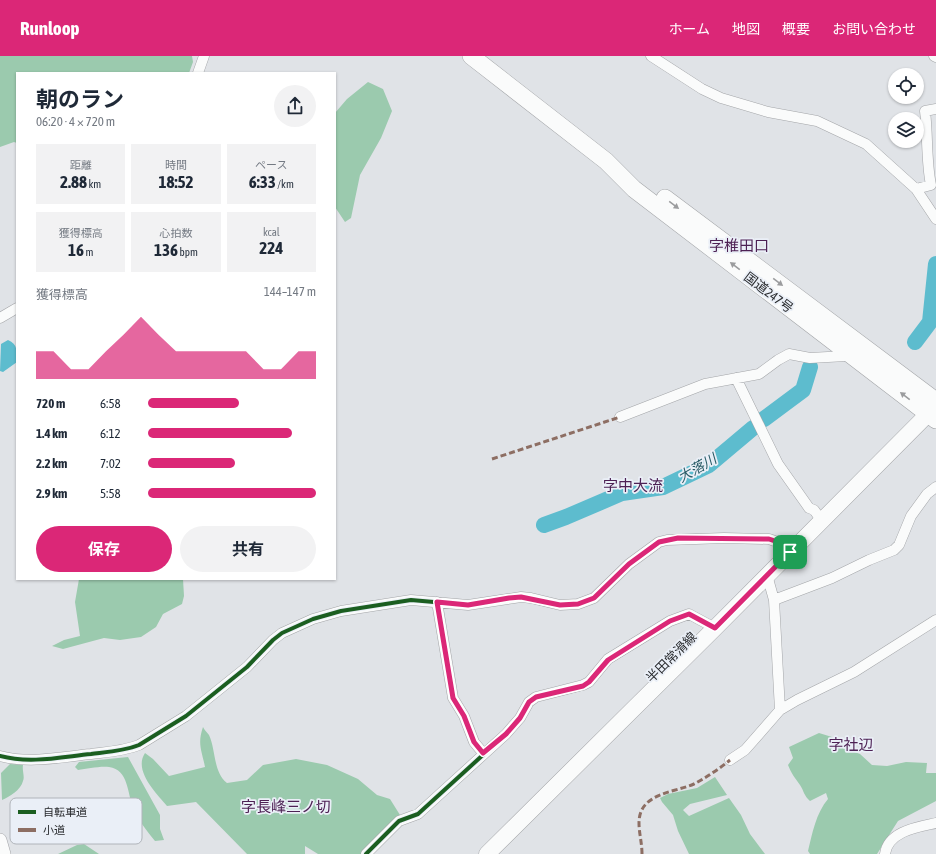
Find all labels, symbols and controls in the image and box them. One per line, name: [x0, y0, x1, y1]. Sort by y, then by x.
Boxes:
text: Runloop: [20, 17, 80, 39]
text: ホーム: [668, 21, 710, 37]
text: 地図: [732, 21, 760, 37]
text: 概要: [782, 21, 810, 37]
text: お問い合わせ: [832, 21, 916, 37]
map controls: [888, 68, 924, 148]
button: locate: [888, 68, 924, 104]
button: share: [274, 85, 316, 127]
text: 朝のラン: [36, 86, 124, 112]
button: layers: [888, 112, 924, 148]
text: 06:20 · 4 × 720 m: [36, 114, 115, 129]
text: 距離: [70, 159, 92, 171]
text: 時間: [165, 159, 187, 171]
text: ペース: [255, 159, 288, 171]
text: 2.88: [60, 172, 87, 192]
text: 18:52: [158, 172, 193, 192]
text: 6:33: [249, 172, 276, 192]
text: km: [87, 178, 101, 190]
text: /km: [276, 178, 294, 190]
one-way arrow: [668, 200, 679, 209]
text: kcal: [263, 226, 280, 238]
text: 獲得標高: [59, 227, 103, 239]
text: 心拍数: [159, 227, 192, 239]
district label: 字椎田口: [709, 237, 769, 254]
text: 224: [259, 238, 283, 258]
text: 16: [68, 240, 84, 260]
text: 136: [154, 240, 178, 260]
text: m: [84, 246, 93, 258]
text: bpm: [178, 246, 198, 258]
one-way arrow: [730, 262, 741, 270]
street label: 国道247号: [741, 269, 796, 316]
one-way arrow: [772, 278, 783, 287]
text: 144–147 m: [264, 284, 316, 299]
text: 獲得標高: [36, 287, 88, 302]
one-way arrow: [900, 392, 911, 401]
text: 720 m: [36, 396, 65, 411]
text: 6:58: [100, 396, 121, 411]
text: 1.4 km: [36, 426, 67, 441]
text: 6:12: [100, 426, 121, 441]
water label: 大落川: [675, 450, 721, 485]
text: 2.2 km: [36, 456, 67, 471]
text: 7:02: [100, 456, 121, 471]
district label: 字中大流: [603, 477, 663, 494]
text: 2.9 km: [36, 486, 67, 501]
text: 5:58: [100, 486, 121, 501]
button: 保存: [36, 526, 172, 572]
button: 共有: [180, 526, 316, 572]
pin: [773, 535, 807, 569]
icon: arrive: [779, 541, 801, 563]
street label: 半田常滑線: [643, 629, 700, 686]
district label: 字社辺: [828, 736, 874, 753]
legend: [10, 798, 142, 844]
district label: 字長峰三ノ切: [241, 798, 331, 815]
text: 自転車道: [43, 806, 87, 818]
text: 小道: [43, 824, 65, 836]

